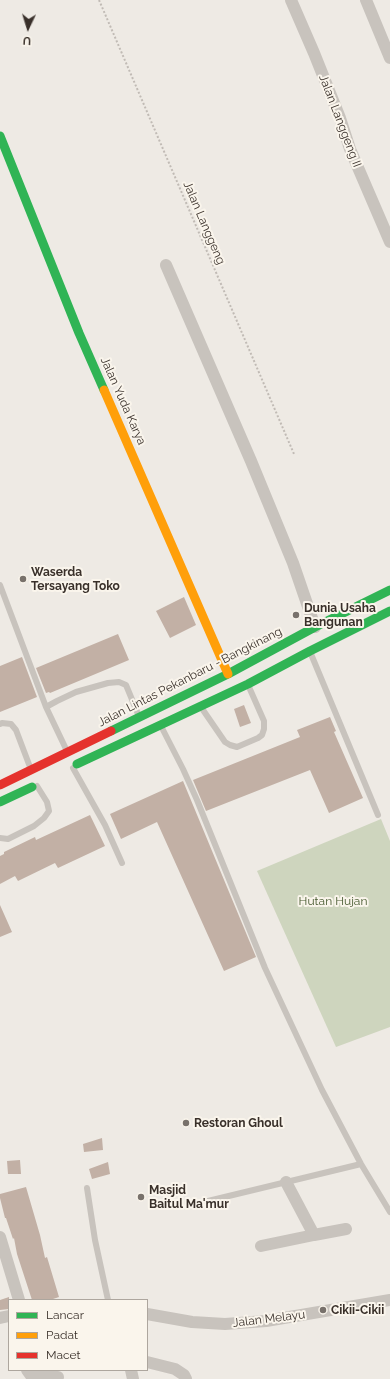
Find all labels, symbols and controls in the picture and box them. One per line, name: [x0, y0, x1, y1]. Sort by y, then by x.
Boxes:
north arrow: [8, 8, 48, 48]
text: U: [23, 34, 32, 47]
street label: Jalan Langgeng II: [316, 73, 364, 169]
street label: Jalan Langgeng: [180, 179, 228, 267]
street label: Jalan Yuda Karya: [97, 355, 149, 447]
place label: Waserda Tersayang Toko: [31, 565, 120, 593]
marker: Waserda Tersayang Toko: [18, 574, 28, 584]
place label: Dunia Usaha Bangunan: [304, 601, 376, 629]
marker: Dunia Usaha Bangunan: [291, 610, 301, 620]
street label: Jalan Lintas Pekanbaru - Bangkinang: [96, 624, 284, 730]
park label: Hutan Hujan: [299, 894, 367, 908]
place label: Restoran Ghoul: [194, 1116, 283, 1130]
marker: Restoran Ghoul: [181, 1118, 191, 1128]
place label: Masjid Baitul Ma'mur: [149, 1183, 229, 1211]
marker: Masjid Baitul Ma'mur: [136, 1192, 146, 1202]
legend: [8, 1299, 148, 1371]
place label: Cikii-Cikii: [331, 1303, 384, 1317]
marker: Cikii-Cikii: [318, 1305, 328, 1315]
street label: Jalan Melayu: [232, 1307, 306, 1331]
text: Lancar: [46, 1308, 84, 1322]
text: Padat: [46, 1328, 78, 1342]
text: Macet: [46, 1348, 81, 1362]

